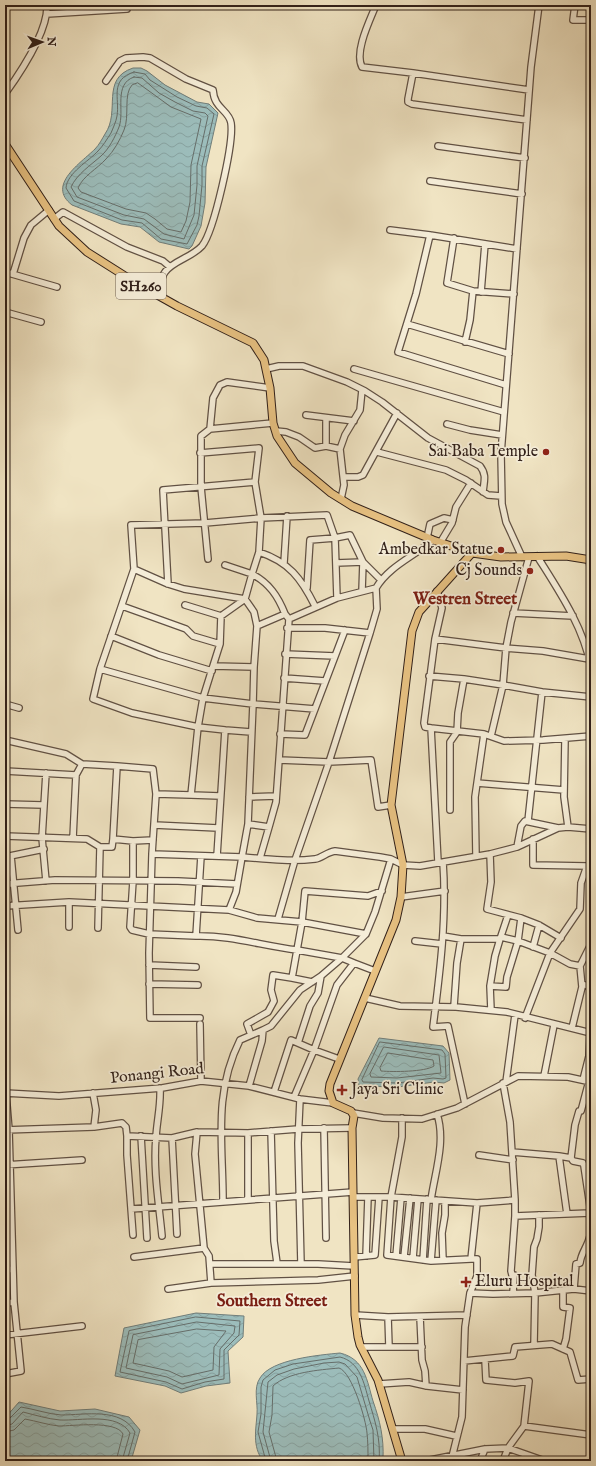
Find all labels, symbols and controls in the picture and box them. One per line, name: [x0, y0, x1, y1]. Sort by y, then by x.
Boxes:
north arrow: [22, 22, 62, 62]
text: N: [44, 36, 58, 47]
road number: SH260: [116, 273, 166, 299]
place label: Sai Baba Temple: [428, 442, 538, 462]
marker: Sai Baba Temple: [541, 447, 551, 457]
place label: Ambedkar Statue: [378, 540, 493, 560]
marker: Ambedkar Statue: [496, 545, 506, 555]
place label: Cj Sounds: [456, 561, 522, 581]
marker: Cj Sounds: [525, 566, 535, 576]
district label: Westren Street: [412, 589, 517, 610]
street label: Ponangi Road: [109, 1059, 205, 1089]
place label: Jaya Sri Clinic: [349, 1080, 444, 1100]
marker: Jaya Sri Clinic: [336, 1084, 348, 1096]
place label: Eluru Hospital: [475, 1272, 574, 1292]
marker: Eluru Hospital: [460, 1276, 472, 1288]
district label: Southern Street: [217, 1291, 327, 1312]

